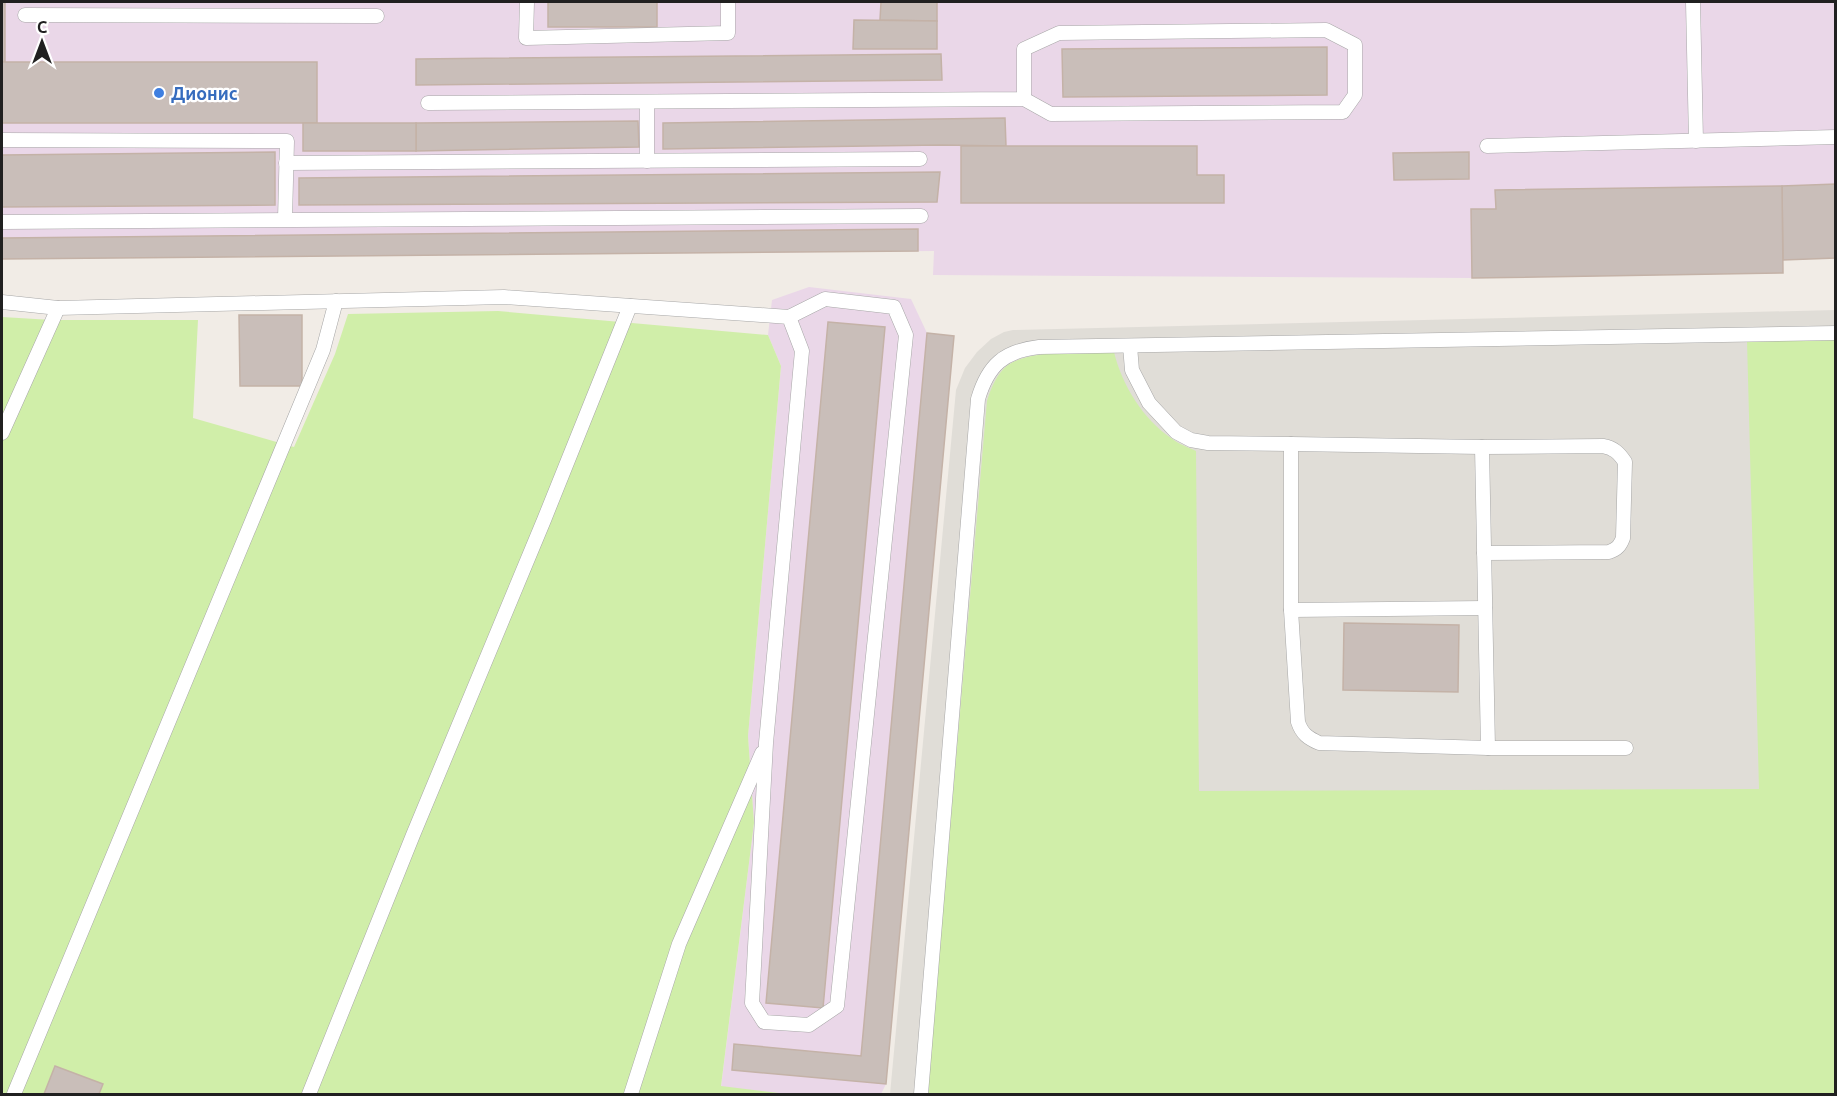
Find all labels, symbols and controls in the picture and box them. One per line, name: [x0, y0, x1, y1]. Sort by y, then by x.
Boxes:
north arrow: [12, 12, 72, 72]
text: С: [37, 18, 47, 36]
place label: Дионис: [171, 83, 238, 103]
marker: Дионис: [152, 86, 166, 100]

